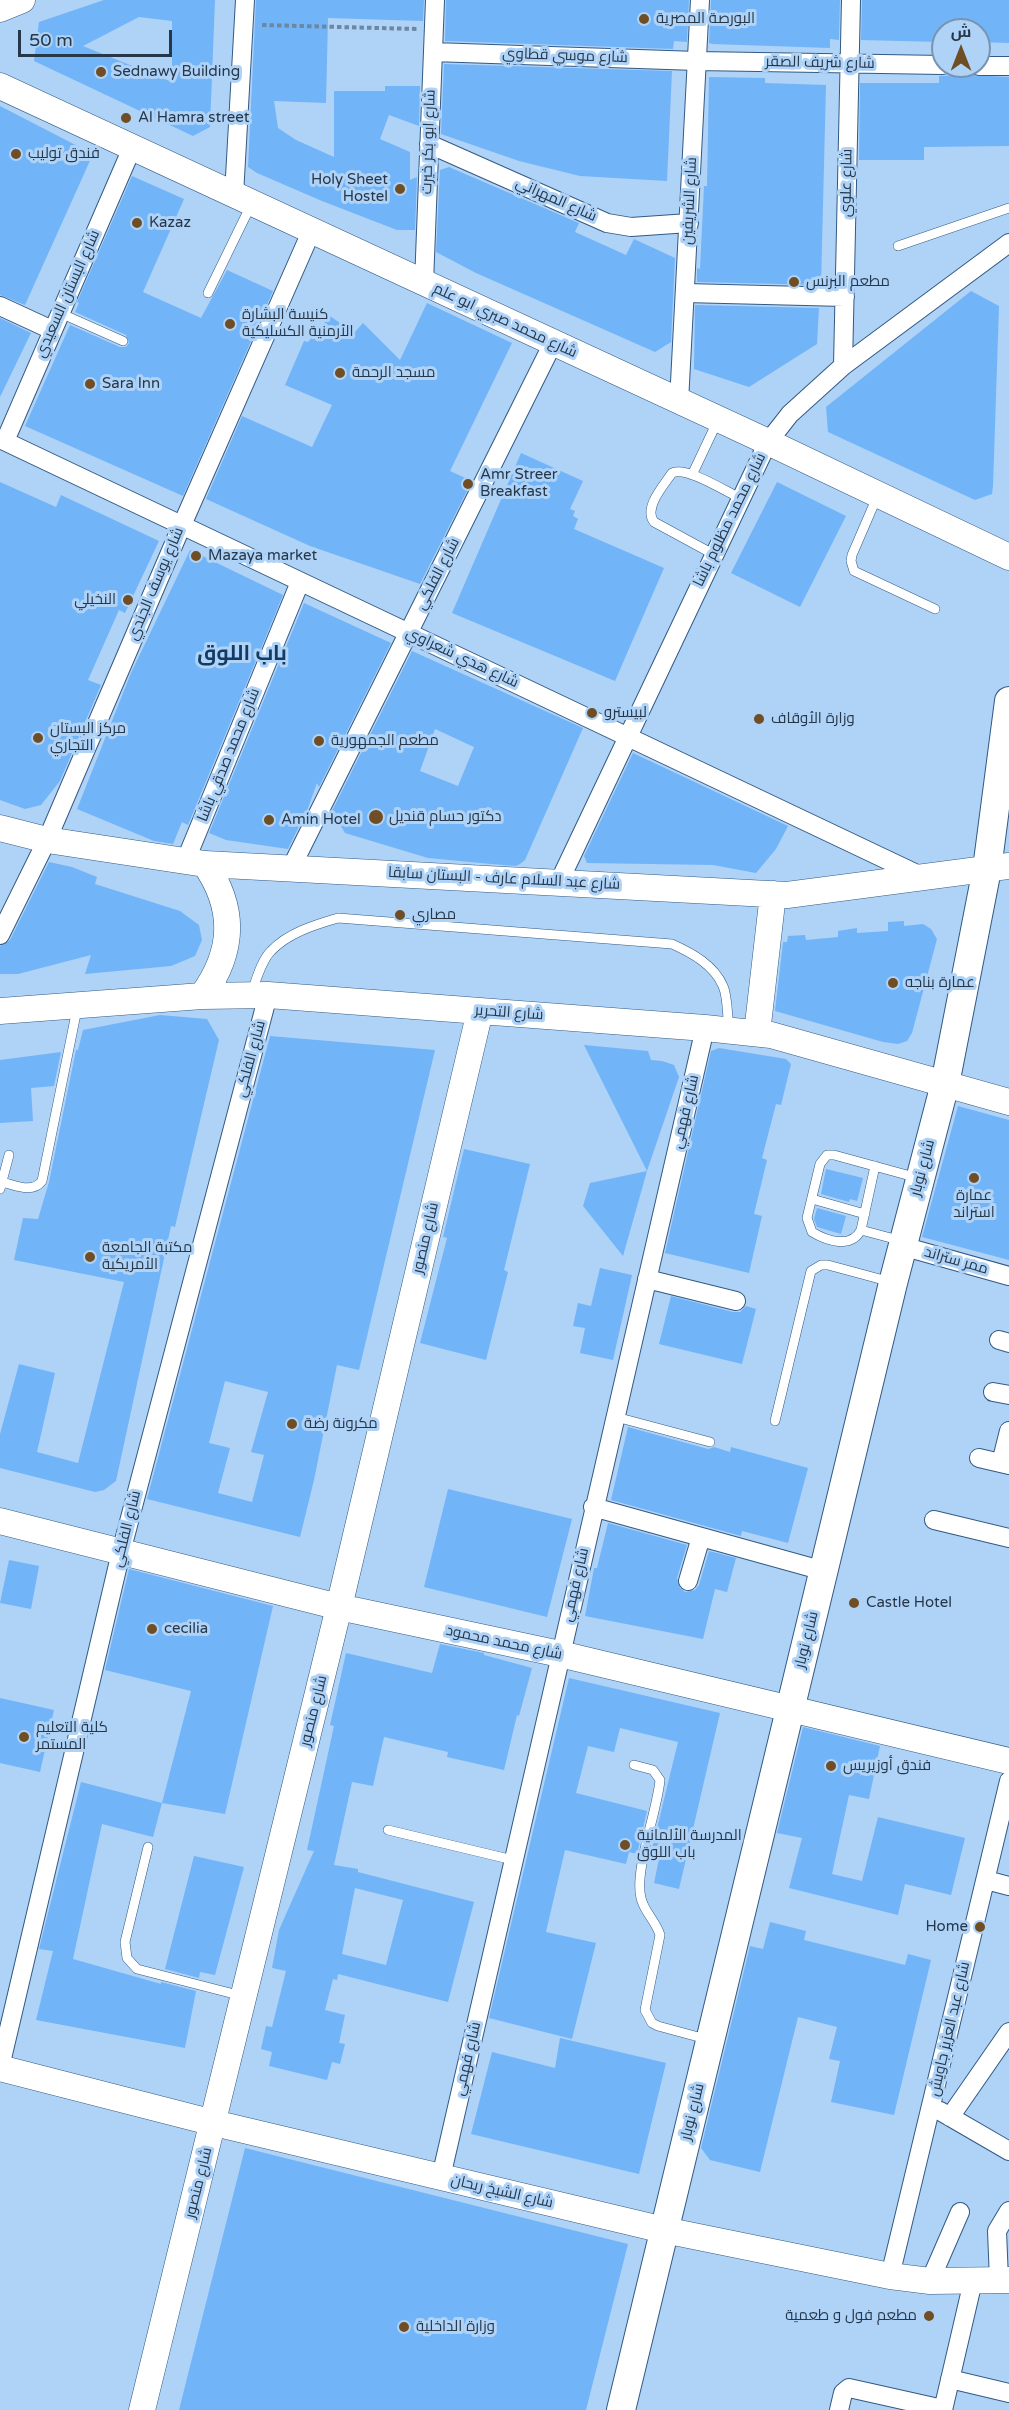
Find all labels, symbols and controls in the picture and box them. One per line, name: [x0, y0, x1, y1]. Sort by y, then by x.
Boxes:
place label: البورصة المصرية: [656, 10, 755, 28]
marker: البورصة المصرية: [637, 12, 651, 26]
scale bar: [21, 18, 176, 56]
north arrow: [931, 18, 991, 78]
text: ش: [951, 22, 971, 42]
text: 50 m: [29, 29, 73, 51]
street label: شارع موسي قطاوي: [502, 45, 628, 67]
street label: شارع شريف الصقر: [765, 53, 875, 73]
place label: Sednawy Building: [113, 63, 240, 81]
marker: Sednawy Building: [94, 65, 108, 79]
street label: شارع ابو بكر خيرت: [418, 89, 440, 195]
place label: Al Hamra street: [138, 109, 249, 127]
marker: Al Hamra street: [119, 111, 133, 125]
place label: فندق توليب: [28, 145, 100, 163]
marker: فندق توليب: [9, 147, 23, 161]
street label: شارع علوي: [837, 149, 857, 217]
street label: شارع الشريفين: [679, 157, 701, 245]
place label: Holy Sheet Hostel: [311, 171, 388, 206]
street label: شارع المهراني: [513, 174, 599, 226]
marker: Holy Sheet Hostel: [393, 182, 407, 196]
place label: Kazaz: [149, 214, 191, 232]
marker: Kazaz: [130, 216, 144, 230]
street label: شارع البستان السعيدي: [32, 227, 104, 361]
place label: مطعم البرنس: [806, 273, 890, 291]
marker: مطعم البرنس: [787, 275, 801, 289]
street label: شارع محمد صبري ابو علم: [430, 280, 580, 362]
place label: كنيسة البشارة الأرمنية الكسليكية: [242, 306, 354, 341]
marker: كنيسة البشارة الأرمنية الكسليكية: [223, 317, 237, 331]
place label: مسجد الرحمة: [352, 364, 435, 382]
marker: مسجد الرحمة: [333, 366, 347, 380]
place label: Sara Inn: [102, 375, 160, 393]
marker: Sara Inn: [83, 377, 97, 391]
street label: شارع محمد مظلوم باشا: [690, 450, 770, 590]
place label: Amr Streer Breakfast: [480, 466, 557, 501]
marker: Amr Streer Breakfast: [461, 477, 475, 491]
street label: شارع يوسف الجندي: [124, 525, 188, 643]
street label: شارع الفلكي: [412, 535, 464, 613]
place label: Mazaya market: [208, 547, 317, 565]
marker: Mazaya market: [189, 549, 203, 563]
place label: النخيلي: [74, 591, 116, 609]
marker: النخيلي: [121, 593, 135, 607]
street label: شارع هدي شعراوي: [403, 624, 521, 692]
district label: باب اللوق: [197, 641, 287, 667]
street label: شارع محمد صدقي باشا: [194, 686, 264, 824]
place label: لبيسترو: [604, 704, 647, 722]
marker: لبيسترو: [585, 706, 599, 720]
place label: وزارة الأوقاف: [771, 710, 855, 728]
marker: وزارة الأوقاف: [752, 712, 766, 726]
place label: مركز البستان التجاري: [50, 720, 126, 755]
marker: مركز البستان التجاري: [31, 731, 45, 745]
place label: مطعم الجمهورية: [331, 732, 439, 750]
marker: مطعم الجمهورية: [312, 734, 326, 748]
marker: دكتور حسام قنديل: [367, 808, 385, 826]
place label: دكتور حسام قنديل: [389, 808, 502, 826]
place label: Amin Hotel: [281, 811, 361, 829]
marker: Amin Hotel: [262, 813, 276, 827]
street label: شارع عبد السلام عارف - البستان سابقا: [388, 864, 620, 894]
place label: مصاري: [412, 906, 456, 924]
marker: مصاري: [393, 908, 407, 922]
place label: عمارة بناجه: [905, 974, 975, 992]
marker: عمارة بناجه: [886, 976, 900, 990]
street label: شارع التحرير: [474, 1002, 544, 1024]
street label: شارع الفلكي: [232, 1019, 270, 1099]
street label: شارع فهمي: [669, 1073, 703, 1151]
street label: شارع نوبار: [907, 1138, 939, 1198]
marker: عمارة استراند: [967, 1171, 981, 1185]
place label: عمارة استراند: [953, 1187, 995, 1222]
street label: شارع منصور: [409, 1201, 443, 1275]
place label: مكتبة الجامعة الأمريكية: [102, 1239, 192, 1274]
street label: ممر ستراند: [922, 1243, 990, 1279]
marker: مكتبة الجامعة الأمريكية: [83, 1250, 97, 1264]
place label: مكرونة رضة: [304, 1415, 378, 1433]
marker: مكرونة رضة: [285, 1417, 299, 1431]
street label: شارع الفلكي: [109, 1489, 145, 1569]
street label: شارع فهمي: [559, 1546, 593, 1624]
place label: Castle Hotel: [866, 1594, 952, 1612]
marker: Castle Hotel: [847, 1596, 861, 1610]
street label: شارع نوبار: [791, 1610, 823, 1670]
place label: cecilia: [164, 1620, 208, 1638]
marker: cecilia: [145, 1622, 159, 1636]
street label: شارع محمد محمود: [444, 1622, 564, 1664]
street label: شارع منصور: [297, 1674, 331, 1748]
place label: كلية التعليم المستمر: [36, 1719, 108, 1754]
marker: كلية التعليم المستمر: [17, 1730, 31, 1744]
place label: فندق أوزيريس: [843, 1757, 931, 1775]
marker: فندق أوزيريس: [824, 1759, 838, 1773]
place label: المدرسة الألمانية باب اللوق: [637, 1827, 742, 1862]
marker: المدرسة الألمانية باب اللوق: [618, 1838, 632, 1852]
place label: Home: [926, 1918, 968, 1936]
marker: Home: [973, 1920, 987, 1934]
street label: شارع عبد العزيز جاويش: [926, 1960, 974, 2098]
street label: شارع فهمي: [451, 2020, 485, 2098]
street label: شارع نوبار: [677, 2082, 709, 2142]
street label: شارع منصور: [182, 2146, 216, 2220]
street label: شارع الشيخ ريحان: [449, 2171, 555, 2213]
place label: مطعم فول و طعمية: [785, 2307, 917, 2325]
marker: مطعم فول و طعمية: [922, 2309, 936, 2323]
place label: وزارة الداخلية: [416, 2318, 495, 2336]
marker: وزارة الداخلية: [397, 2320, 411, 2334]

